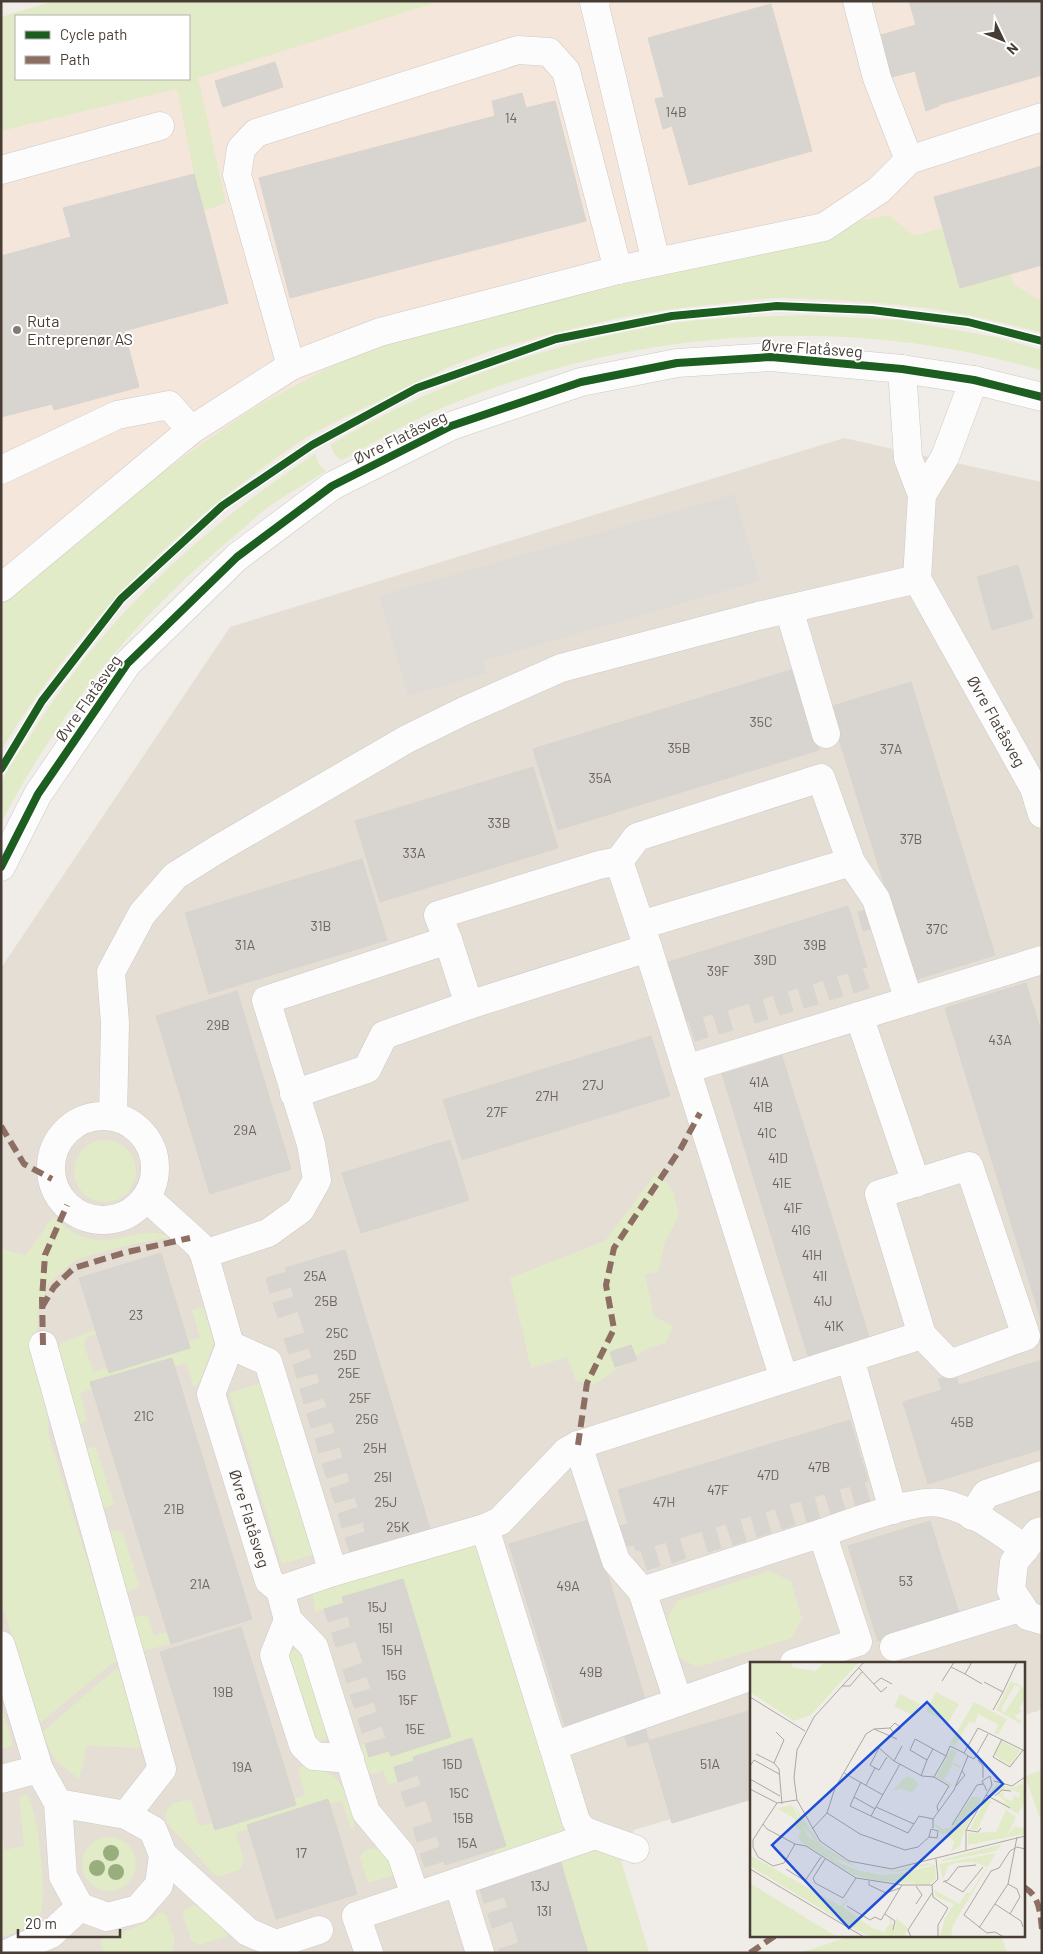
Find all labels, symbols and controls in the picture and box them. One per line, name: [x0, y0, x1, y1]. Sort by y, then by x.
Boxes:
legend: [15, 15, 190, 80]
north arrow: [978, 15, 1028, 65]
text: Cycle path: [60, 25, 127, 43]
text: N: [1003, 40, 1022, 58]
text: Path: [60, 50, 90, 68]
house number: 14B: [665, 103, 687, 120]
house number: 14: [505, 109, 517, 126]
place label: Ruta Entreprenør AS: [27, 311, 133, 348]
marker: Ruta Entreprenør AS: [11, 324, 23, 336]
street label: Øvre Flatåsveg: [761, 334, 863, 361]
street label: Øvre Flatåsveg: [350, 406, 450, 467]
street label: Øvre Flatåsveg: [51, 651, 124, 745]
street label: Øvre Flatåsveg: [964, 672, 1030, 770]
house number: 35C: [750, 713, 772, 730]
house number: 35B: [667, 739, 691, 756]
house number: 37A: [880, 740, 903, 757]
house number: 35A: [589, 769, 612, 786]
house number: 33B: [487, 814, 511, 831]
house number: 37B: [900, 830, 922, 847]
house number: 33A: [403, 844, 426, 861]
house number: 31B: [311, 917, 331, 934]
house number: 37C: [926, 920, 948, 937]
house number: 31A: [235, 936, 256, 953]
house number: 39B: [803, 936, 827, 953]
house number: 39D: [753, 951, 777, 968]
house number: 39F: [707, 962, 729, 979]
house number: 29B: [206, 1016, 230, 1033]
house number: 43A: [988, 1031, 1012, 1048]
house number: 41A: [749, 1073, 769, 1090]
house number: 27J: [582, 1076, 604, 1093]
house number: 27H: [535, 1087, 559, 1104]
house number: 41B: [753, 1098, 773, 1115]
house number: 27F: [486, 1103, 508, 1120]
house number: 29A: [233, 1121, 257, 1138]
house number: 41C: [757, 1124, 777, 1141]
house number: 41D: [768, 1149, 788, 1166]
house number: 41E: [772, 1174, 792, 1191]
house number: 41F: [783, 1199, 803, 1216]
house number: 41G: [791, 1221, 811, 1238]
house number: 41H: [802, 1246, 822, 1263]
house number: 25A: [303, 1267, 327, 1284]
house number: 41I: [813, 1267, 827, 1284]
house number: 25B: [314, 1292, 338, 1309]
house number: 41J: [813, 1292, 833, 1309]
house number: 23: [129, 1306, 143, 1323]
house number: 41K: [824, 1317, 844, 1334]
house number: 25C: [325, 1324, 349, 1341]
house number: 25D: [333, 1346, 357, 1363]
house number: 25E: [337, 1364, 361, 1381]
house number: 25F: [349, 1389, 371, 1406]
house number: 21C: [134, 1407, 154, 1424]
house number: 25G: [355, 1410, 379, 1427]
house number: 45B: [950, 1413, 974, 1430]
house number: 25H: [363, 1439, 387, 1456]
house number: 47B: [808, 1458, 830, 1475]
house number: 47D: [757, 1466, 779, 1483]
street label: Øvre Flatåsveg: [226, 1467, 274, 1570]
house number: 25I: [374, 1468, 392, 1485]
house number: 47F: [707, 1481, 729, 1498]
house number: 25J: [375, 1493, 397, 1510]
house number: 47H: [652, 1493, 676, 1510]
house number: 21B: [164, 1500, 185, 1517]
house number: 25K: [386, 1518, 410, 1535]
house number: 53: [899, 1572, 913, 1589]
house number: 21A: [190, 1575, 211, 1592]
house number: 49A: [556, 1577, 580, 1594]
house number: 15J: [367, 1598, 387, 1615]
house number: 15I: [377, 1619, 393, 1636]
house number: 15H: [381, 1641, 403, 1658]
inset map: [750, 1662, 1026, 1936]
house number: 49B: [579, 1663, 603, 1680]
house number: 15G: [386, 1666, 406, 1683]
house number: 19B: [213, 1683, 233, 1700]
house number: 15F: [398, 1691, 418, 1708]
house number: 15E: [405, 1720, 425, 1737]
house number: 15D: [442, 1755, 462, 1772]
house number: 51A: [700, 1755, 721, 1772]
house number: 19A: [232, 1758, 253, 1775]
house number: 15C: [449, 1784, 469, 1801]
house number: 15B: [453, 1809, 473, 1826]
house number: 15A: [457, 1834, 478, 1851]
house number: 17: [295, 1844, 307, 1861]
house number: 13J: [530, 1877, 550, 1894]
house number: 13I: [536, 1902, 552, 1919]
scale bar: [18, 1906, 120, 1938]
text: 20 m: [25, 1914, 57, 1932]

